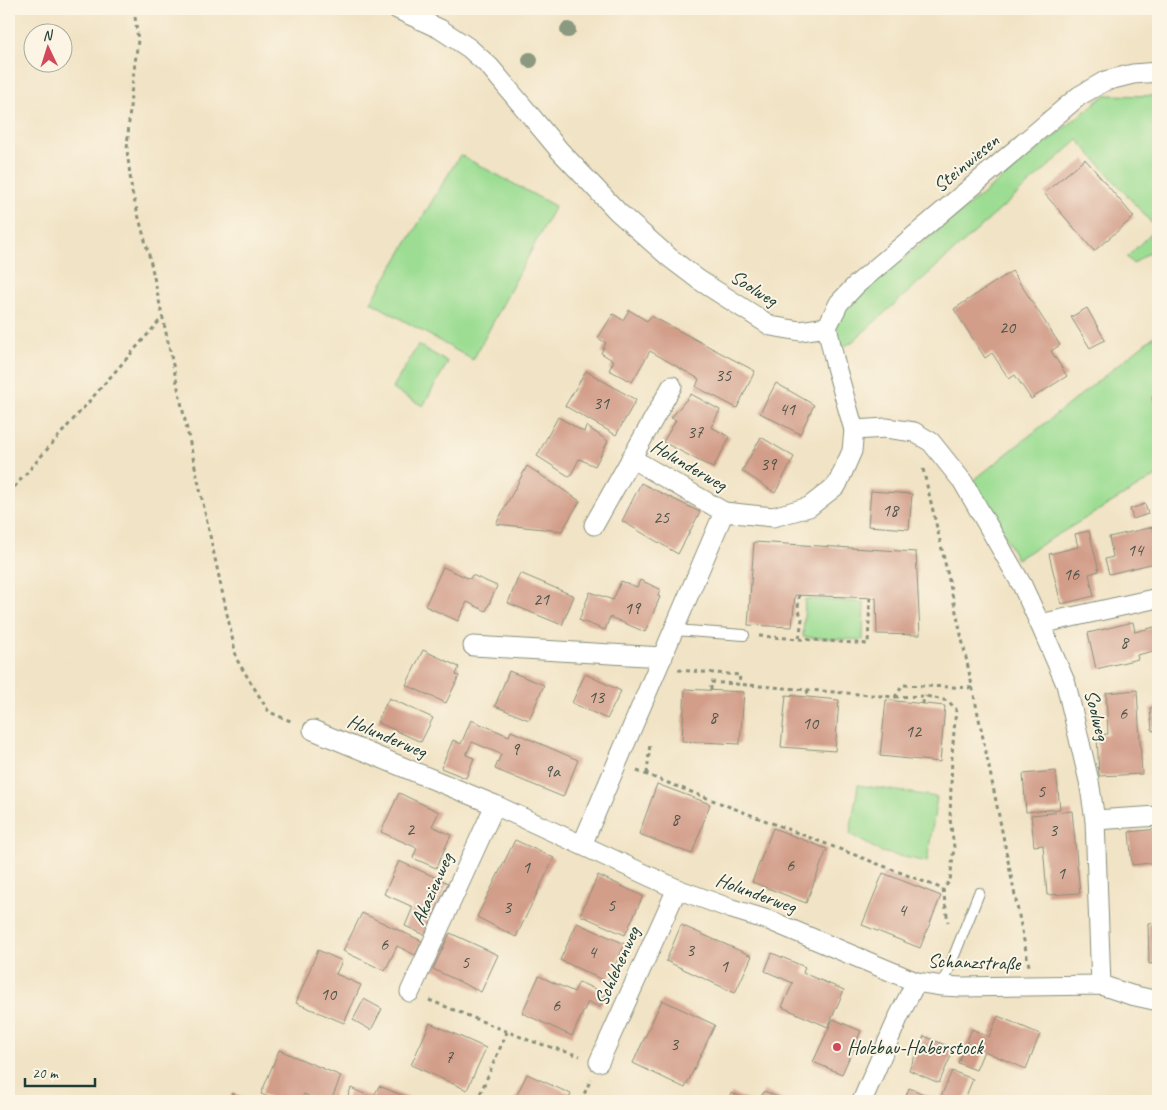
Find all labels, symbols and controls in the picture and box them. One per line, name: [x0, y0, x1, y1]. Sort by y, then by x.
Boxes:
north arrow: [22, 22, 72, 72]
text: N: [42, 27, 54, 44]
street label: Steinwiesen: [928, 127, 1005, 198]
street label: Soolweg: [726, 264, 784, 313]
house number: 20: [999, 316, 1017, 338]
house number: 35: [715, 364, 732, 386]
house number: 31: [593, 392, 610, 414]
house number: 41: [779, 398, 796, 420]
house number: 37: [687, 421, 704, 443]
street label: Holunderweg: [647, 433, 733, 498]
house number: 39: [760, 453, 778, 475]
house number: 18: [882, 499, 900, 521]
house number: 25: [653, 506, 670, 528]
house number: 14: [1127, 539, 1145, 561]
house number: 16: [1063, 563, 1080, 585]
house number: 21: [533, 588, 550, 610]
house number: 19: [624, 597, 642, 619]
house number: 8: [1120, 631, 1130, 653]
house number: 13: [588, 686, 606, 708]
street label: Soolweg: [1079, 687, 1116, 745]
house number: 6: [1119, 702, 1128, 724]
house number: 8: [709, 706, 719, 728]
street label: Holunderweg: [344, 708, 432, 765]
house number: 10: [802, 712, 820, 734]
house number: 12: [905, 720, 923, 742]
house number: 9: [511, 738, 521, 760]
house number: 9a: [544, 760, 561, 782]
house number: 5: [1037, 780, 1046, 802]
house number: 8: [671, 808, 681, 830]
house number: 2: [406, 818, 416, 840]
house number: 3: [1049, 819, 1059, 841]
street label: Akazienweg: [405, 848, 460, 929]
house number: 6: [786, 854, 795, 876]
house number: 1: [522, 856, 531, 878]
house number: 1: [1057, 862, 1066, 884]
street label: Holunderweg: [712, 867, 801, 920]
house number: 5: [607, 894, 616, 916]
house number: 3: [503, 896, 513, 918]
house number: 4: [898, 899, 908, 921]
street label: Schlehenweg: [588, 922, 646, 1010]
house number: 6: [380, 933, 389, 955]
house number: 3: [686, 939, 696, 961]
house number: 4: [588, 941, 598, 963]
street label: Schanzstraße: [927, 948, 1022, 976]
house number: 5: [461, 951, 470, 973]
house number: 1: [720, 955, 729, 977]
house number: 10: [320, 983, 338, 1005]
house number: 6: [552, 994, 561, 1016]
house number: 3: [670, 1033, 680, 1055]
place label: Holzbau-Haberstock: [847, 1035, 985, 1060]
marker: Holzbau-Haberstock: [831, 1041, 843, 1053]
house number: 7: [445, 1046, 454, 1068]
scale bar: [25, 1055, 95, 1087]
text: 20 m: [32, 1064, 59, 1083]

